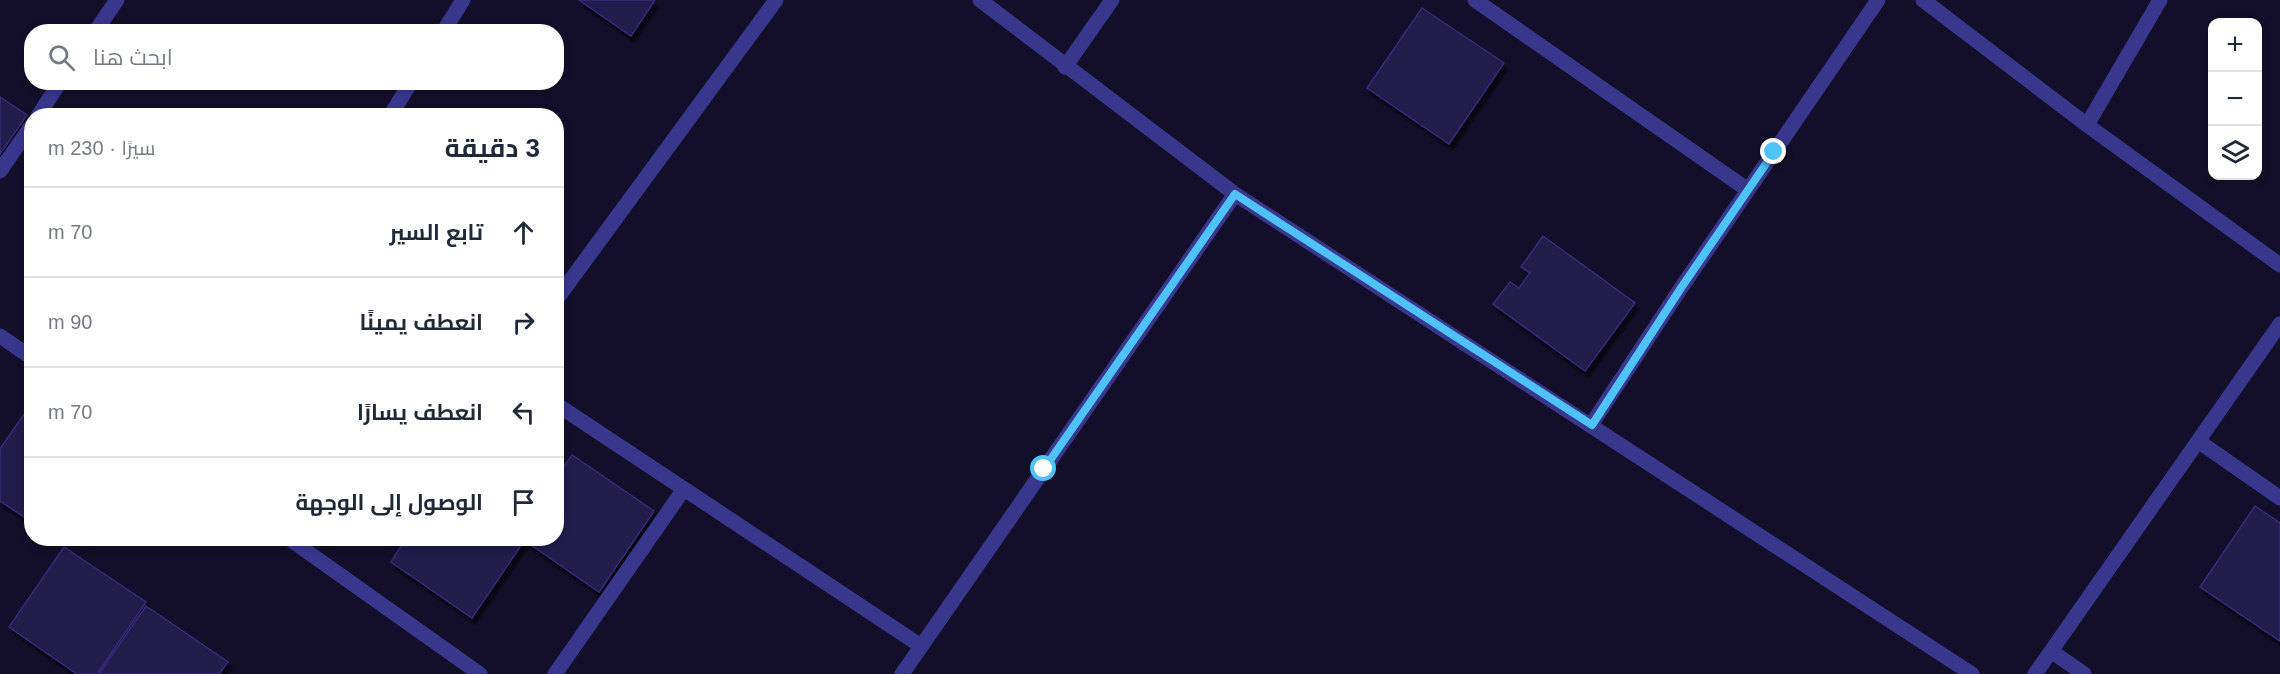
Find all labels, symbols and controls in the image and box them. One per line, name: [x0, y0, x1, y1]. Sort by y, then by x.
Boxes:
map controls: [2208, 18, 2262, 180]
button: +: [2208, 18, 2262, 72]
search box: [24, 24, 564, 90]
icon: search: [45, 41, 78, 74]
text: ابحث هنا: [93, 45, 173, 70]
button: −: [2208, 72, 2262, 126]
button: layers: [2208, 126, 2262, 180]
text: 3 دقيقة: [445, 133, 540, 163]
text: سيرًا · 230 m: [48, 137, 155, 159]
route end: [1760, 138, 1786, 164]
icon: ahead: [507, 216, 540, 249]
text: تابع السير: [389, 220, 483, 245]
text: 70 m: [48, 221, 92, 243]
icon: right: [507, 306, 540, 339]
text: انعطف يمينًا: [360, 310, 483, 335]
text: 90 m: [48, 311, 92, 333]
icon: left: [507, 396, 540, 429]
text: انعطف يسارًا: [357, 400, 483, 425]
text: 70 m: [48, 401, 92, 423]
route start: [1030, 455, 1056, 481]
icon: arrive: [507, 486, 540, 519]
text: الوصول إلى الوجهة: [296, 490, 483, 515]

